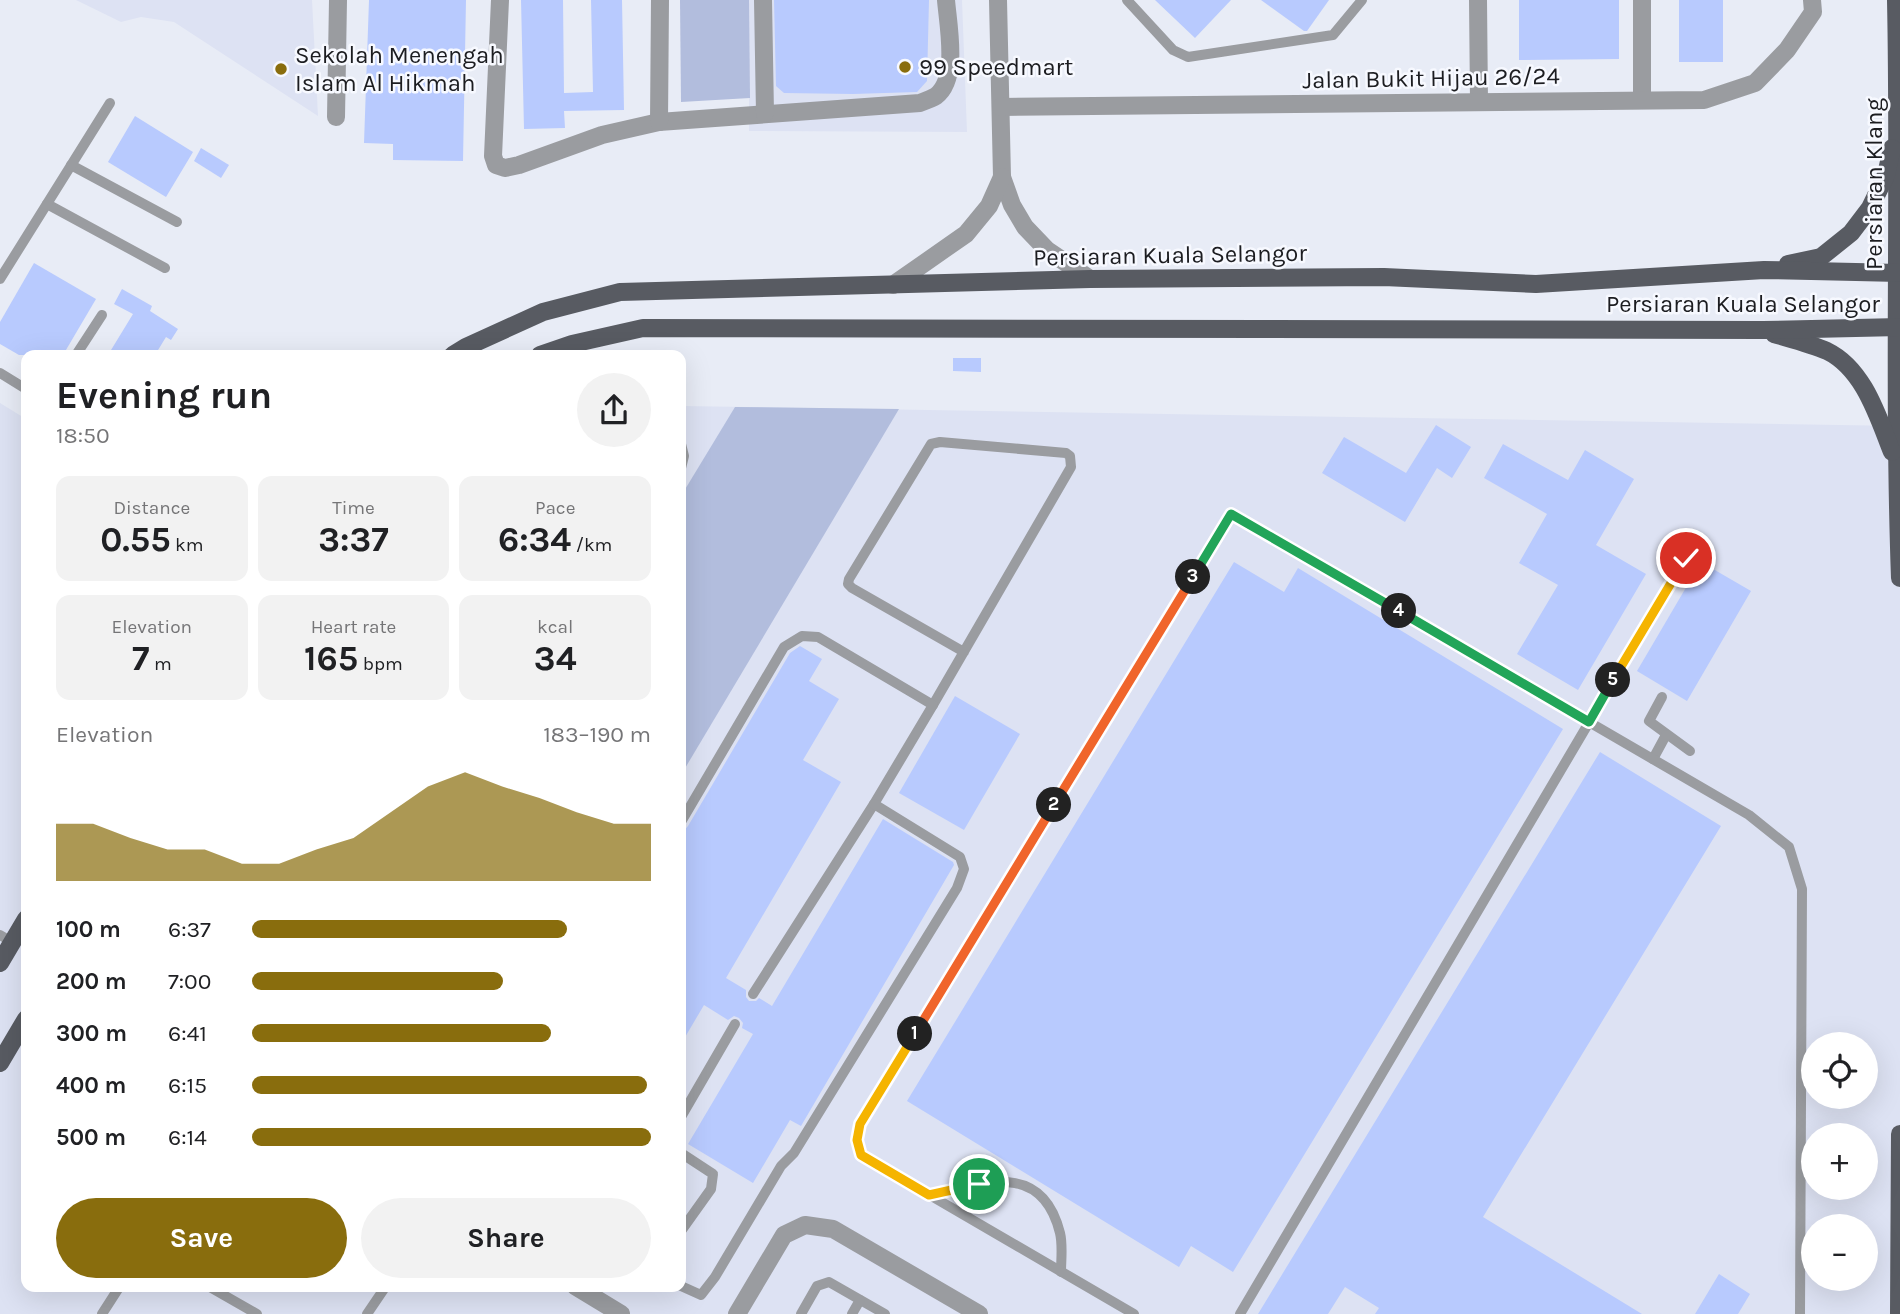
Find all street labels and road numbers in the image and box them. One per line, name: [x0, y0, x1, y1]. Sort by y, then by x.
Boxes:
street label: Jalan Bukit Hijau 26/24: [1302, 62, 1560, 94]
street label: Persiaran Klang: [1860, 98, 1888, 270]
street label: Persiaran Kuala Selangor: [1033, 239, 1307, 271]
street label: Persiaran Kuala Selangor: [1606, 290, 1880, 318]

